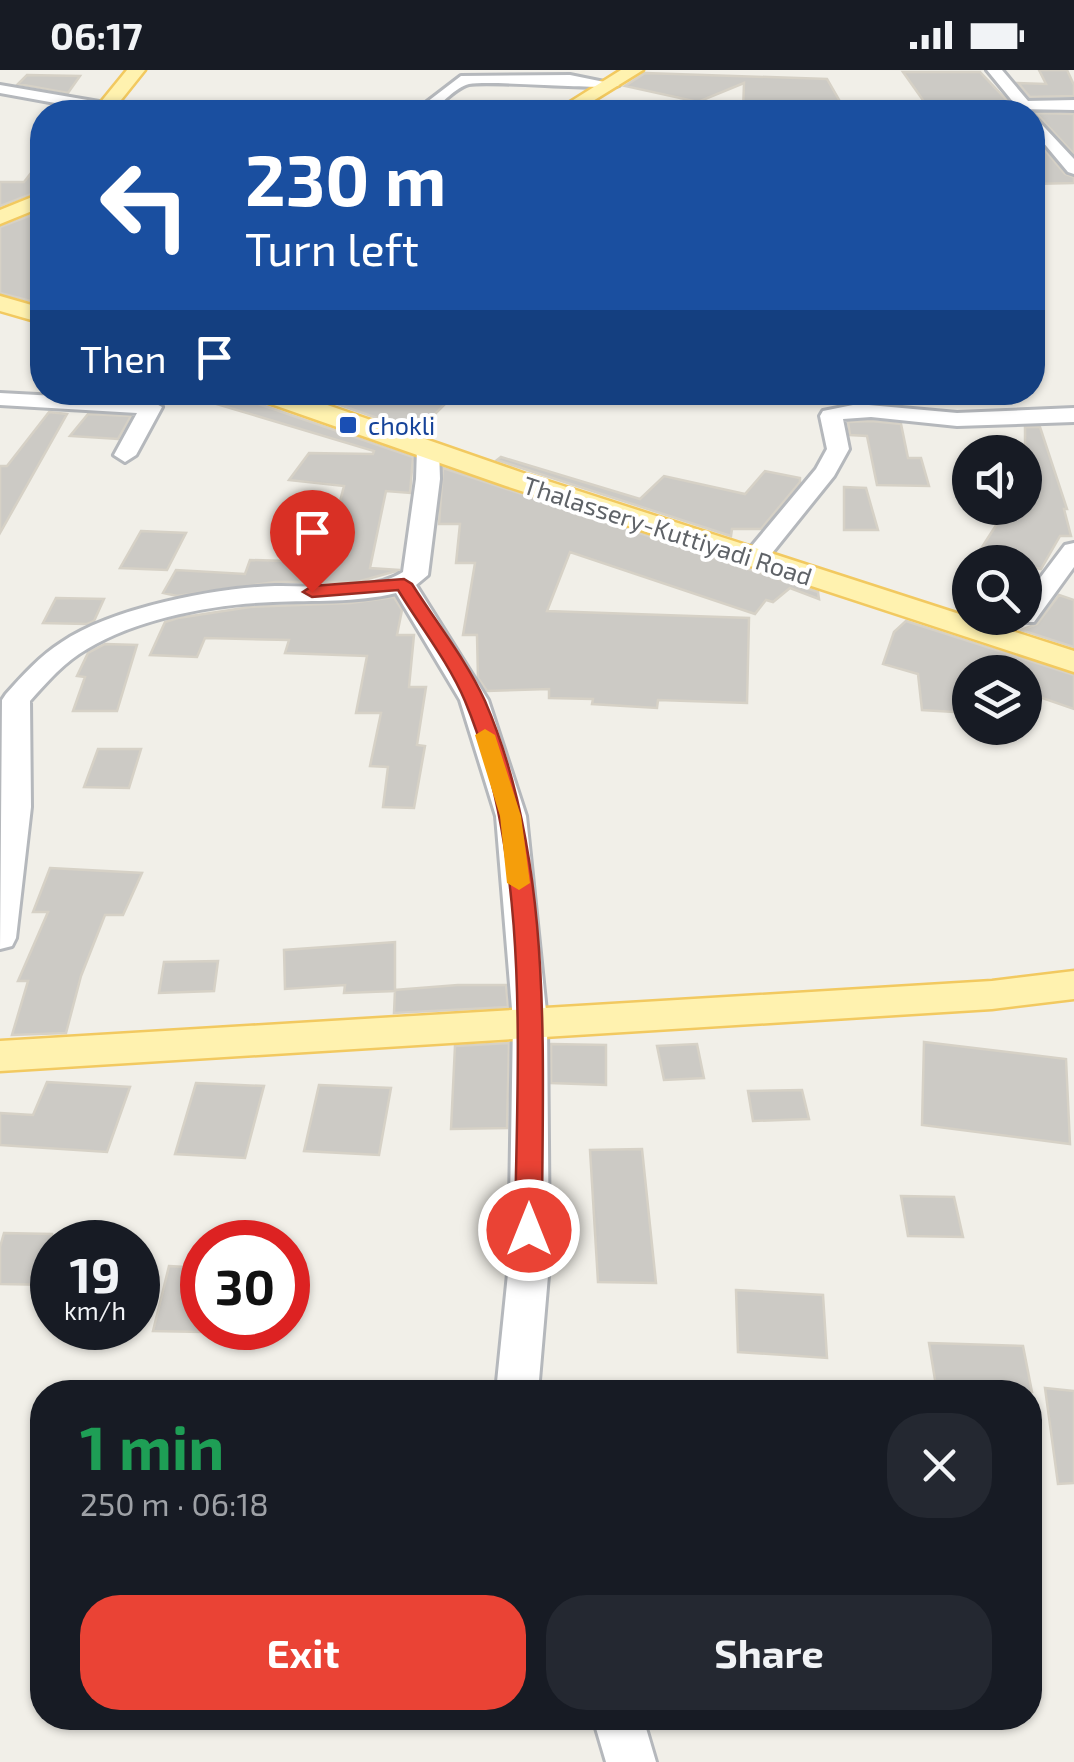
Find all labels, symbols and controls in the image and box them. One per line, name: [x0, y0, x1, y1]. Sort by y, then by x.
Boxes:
text: 06:17: [50, 12, 143, 58]
text: 230 m: [245, 136, 446, 220]
icon: left: [80, 140, 210, 270]
text: Turn left: [245, 221, 419, 275]
icon: arrive: [187, 330, 242, 385]
text: Then: [80, 335, 167, 381]
place label: chokli: [368, 410, 435, 440]
marker: chokli: [337, 414, 359, 436]
map controls: [952, 435, 1042, 745]
button: sound: [952, 435, 1042, 525]
street label: Thalassery-Kuttiyadi Road: [520, 469, 816, 591]
pin: [270, 490, 355, 593]
icon: arrive: [285, 505, 340, 560]
button: search: [952, 545, 1042, 635]
button: layers: [952, 655, 1042, 745]
position arrow: [477, 1178, 581, 1282]
speed limit sign: 30: [180, 1220, 310, 1350]
text: 19: [69, 1243, 121, 1303]
text: km/h: [64, 1295, 126, 1325]
text: 1 min: [80, 1410, 224, 1482]
button: close: [887, 1413, 992, 1518]
text: 250 m · 06:18: [80, 1484, 269, 1522]
button: Exit: [80, 1595, 526, 1710]
button: Share: [546, 1595, 992, 1710]

